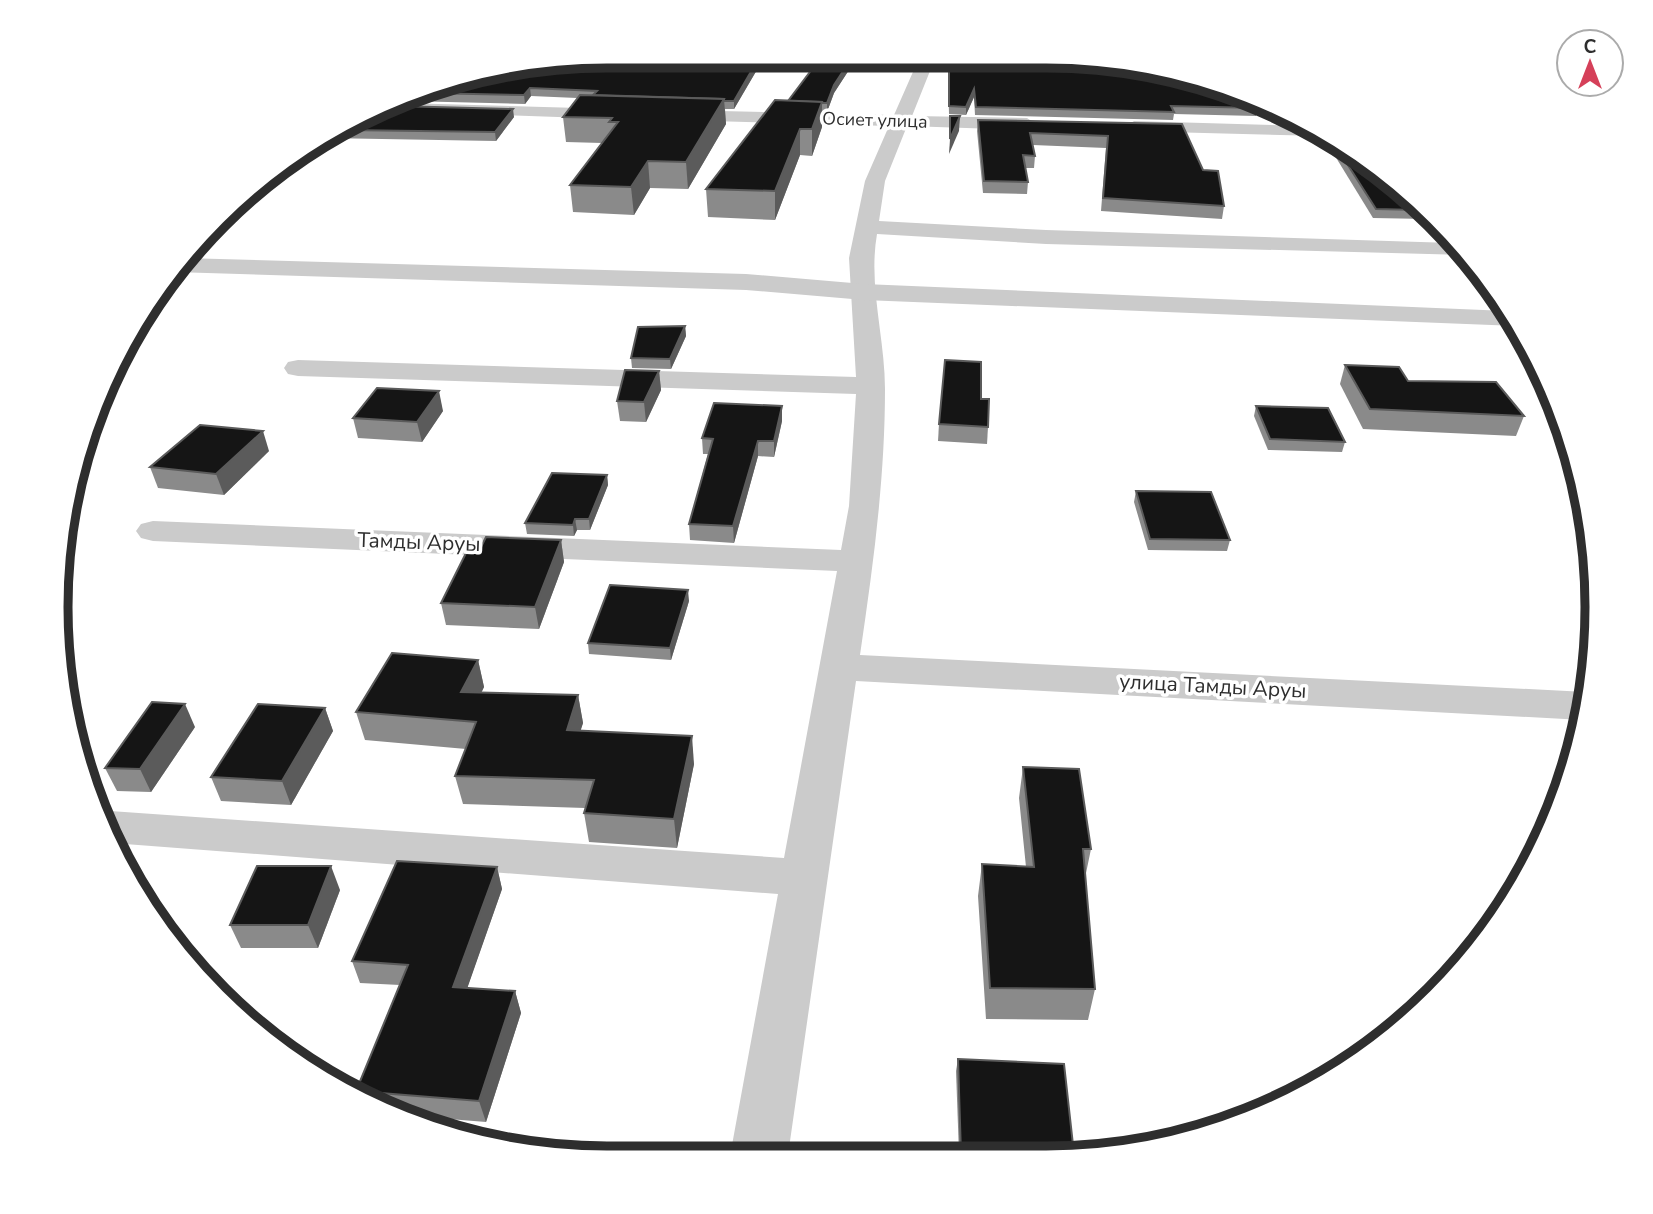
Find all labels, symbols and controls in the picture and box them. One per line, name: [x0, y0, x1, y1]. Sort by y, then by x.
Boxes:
north arrow: [1555, 28, 1625, 98]
text: С: [1584, 34, 1597, 60]
street label: Осиет улица: [822, 106, 928, 134]
street label: Тамды Аруы: [357, 526, 481, 558]
street label: улица Тамды Аруы: [1119, 667, 1307, 705]

